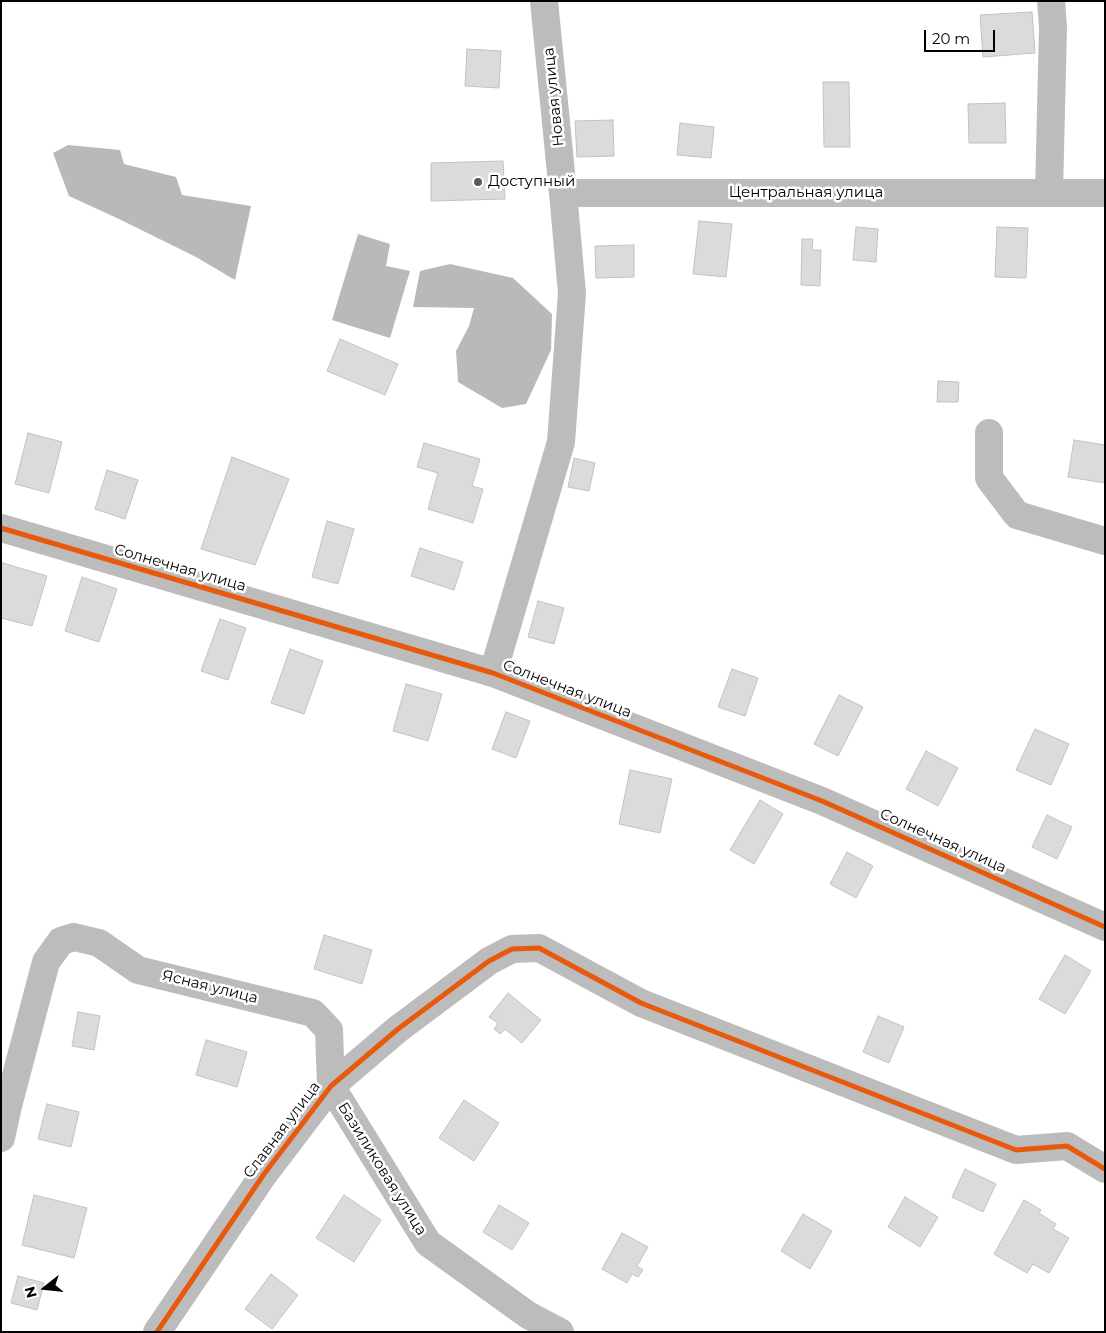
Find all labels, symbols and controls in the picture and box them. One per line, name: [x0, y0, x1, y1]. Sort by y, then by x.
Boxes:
scale bar: [926, 20, 997, 52]
text: 20 m: [932, 29, 970, 48]
street label: Новая улица: [540, 47, 568, 147]
place label: Доступный: [488, 173, 575, 191]
marker: Доступный: [472, 176, 484, 188]
street label: Центральная улица: [729, 184, 883, 202]
street label: Солнечная улица: [112, 541, 248, 595]
street label: Солнечная улица: [500, 656, 634, 722]
street label: Солнечная улица: [877, 805, 1009, 877]
street label: Ясная улица: [160, 966, 260, 1008]
street label: Славная улица: [240, 1078, 324, 1182]
street label: Базиликовая улица: [334, 1099, 430, 1239]
north arrow: [20, 1263, 70, 1313]
text: N: [20, 1284, 41, 1300]

